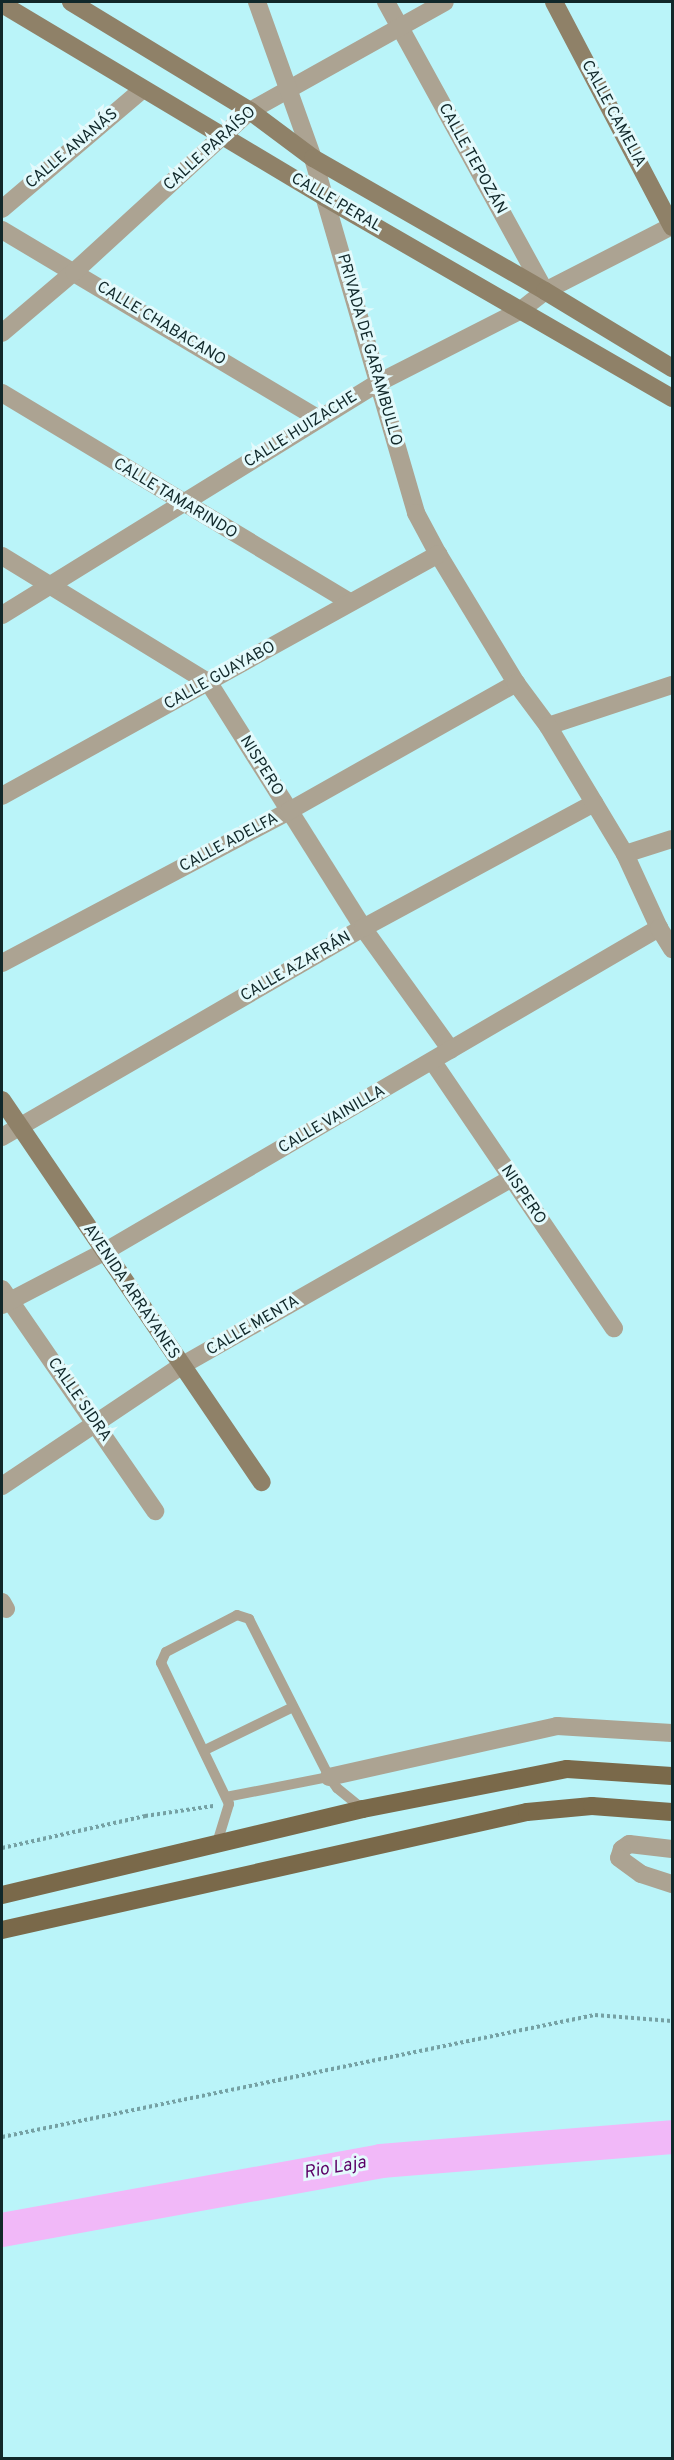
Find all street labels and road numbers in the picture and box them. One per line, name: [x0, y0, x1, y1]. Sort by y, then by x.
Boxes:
street label: CALLE CAMELIA: [577, 57, 649, 171]
street label: CALLE TEPOZÁN: [433, 100, 511, 218]
street label: CALLE PARAÍSO: [160, 103, 260, 195]
street label: CALLE ANANÁS: [22, 105, 122, 193]
street label: CALLE PERAL: [287, 169, 385, 237]
street label: PRIVADA DE GARAMBULLO: [332, 251, 406, 449]
street label: CALLE CHABACANO: [93, 278, 229, 370]
street label: CALLE HUIZACHE: [241, 388, 361, 472]
street label: CALLE TAMARINDO: [109, 454, 241, 544]
street label: CALLE GUAYABO: [161, 638, 279, 714]
street label: NISPERO: [235, 732, 287, 800]
street label: CALLE ADELFA: [176, 809, 282, 877]
street label: CALLE AZAFRÁN: [237, 928, 355, 1006]
street label: CALLE VAINILLA: [275, 1082, 389, 1158]
street label: NISPERO: [496, 1162, 550, 1228]
street label: AVENIDA ARRAYANES: [78, 1220, 184, 1364]
street label: CALLE MENTA: [203, 1292, 303, 1360]
street label: CALLE SIDRA: [43, 1354, 115, 1446]

